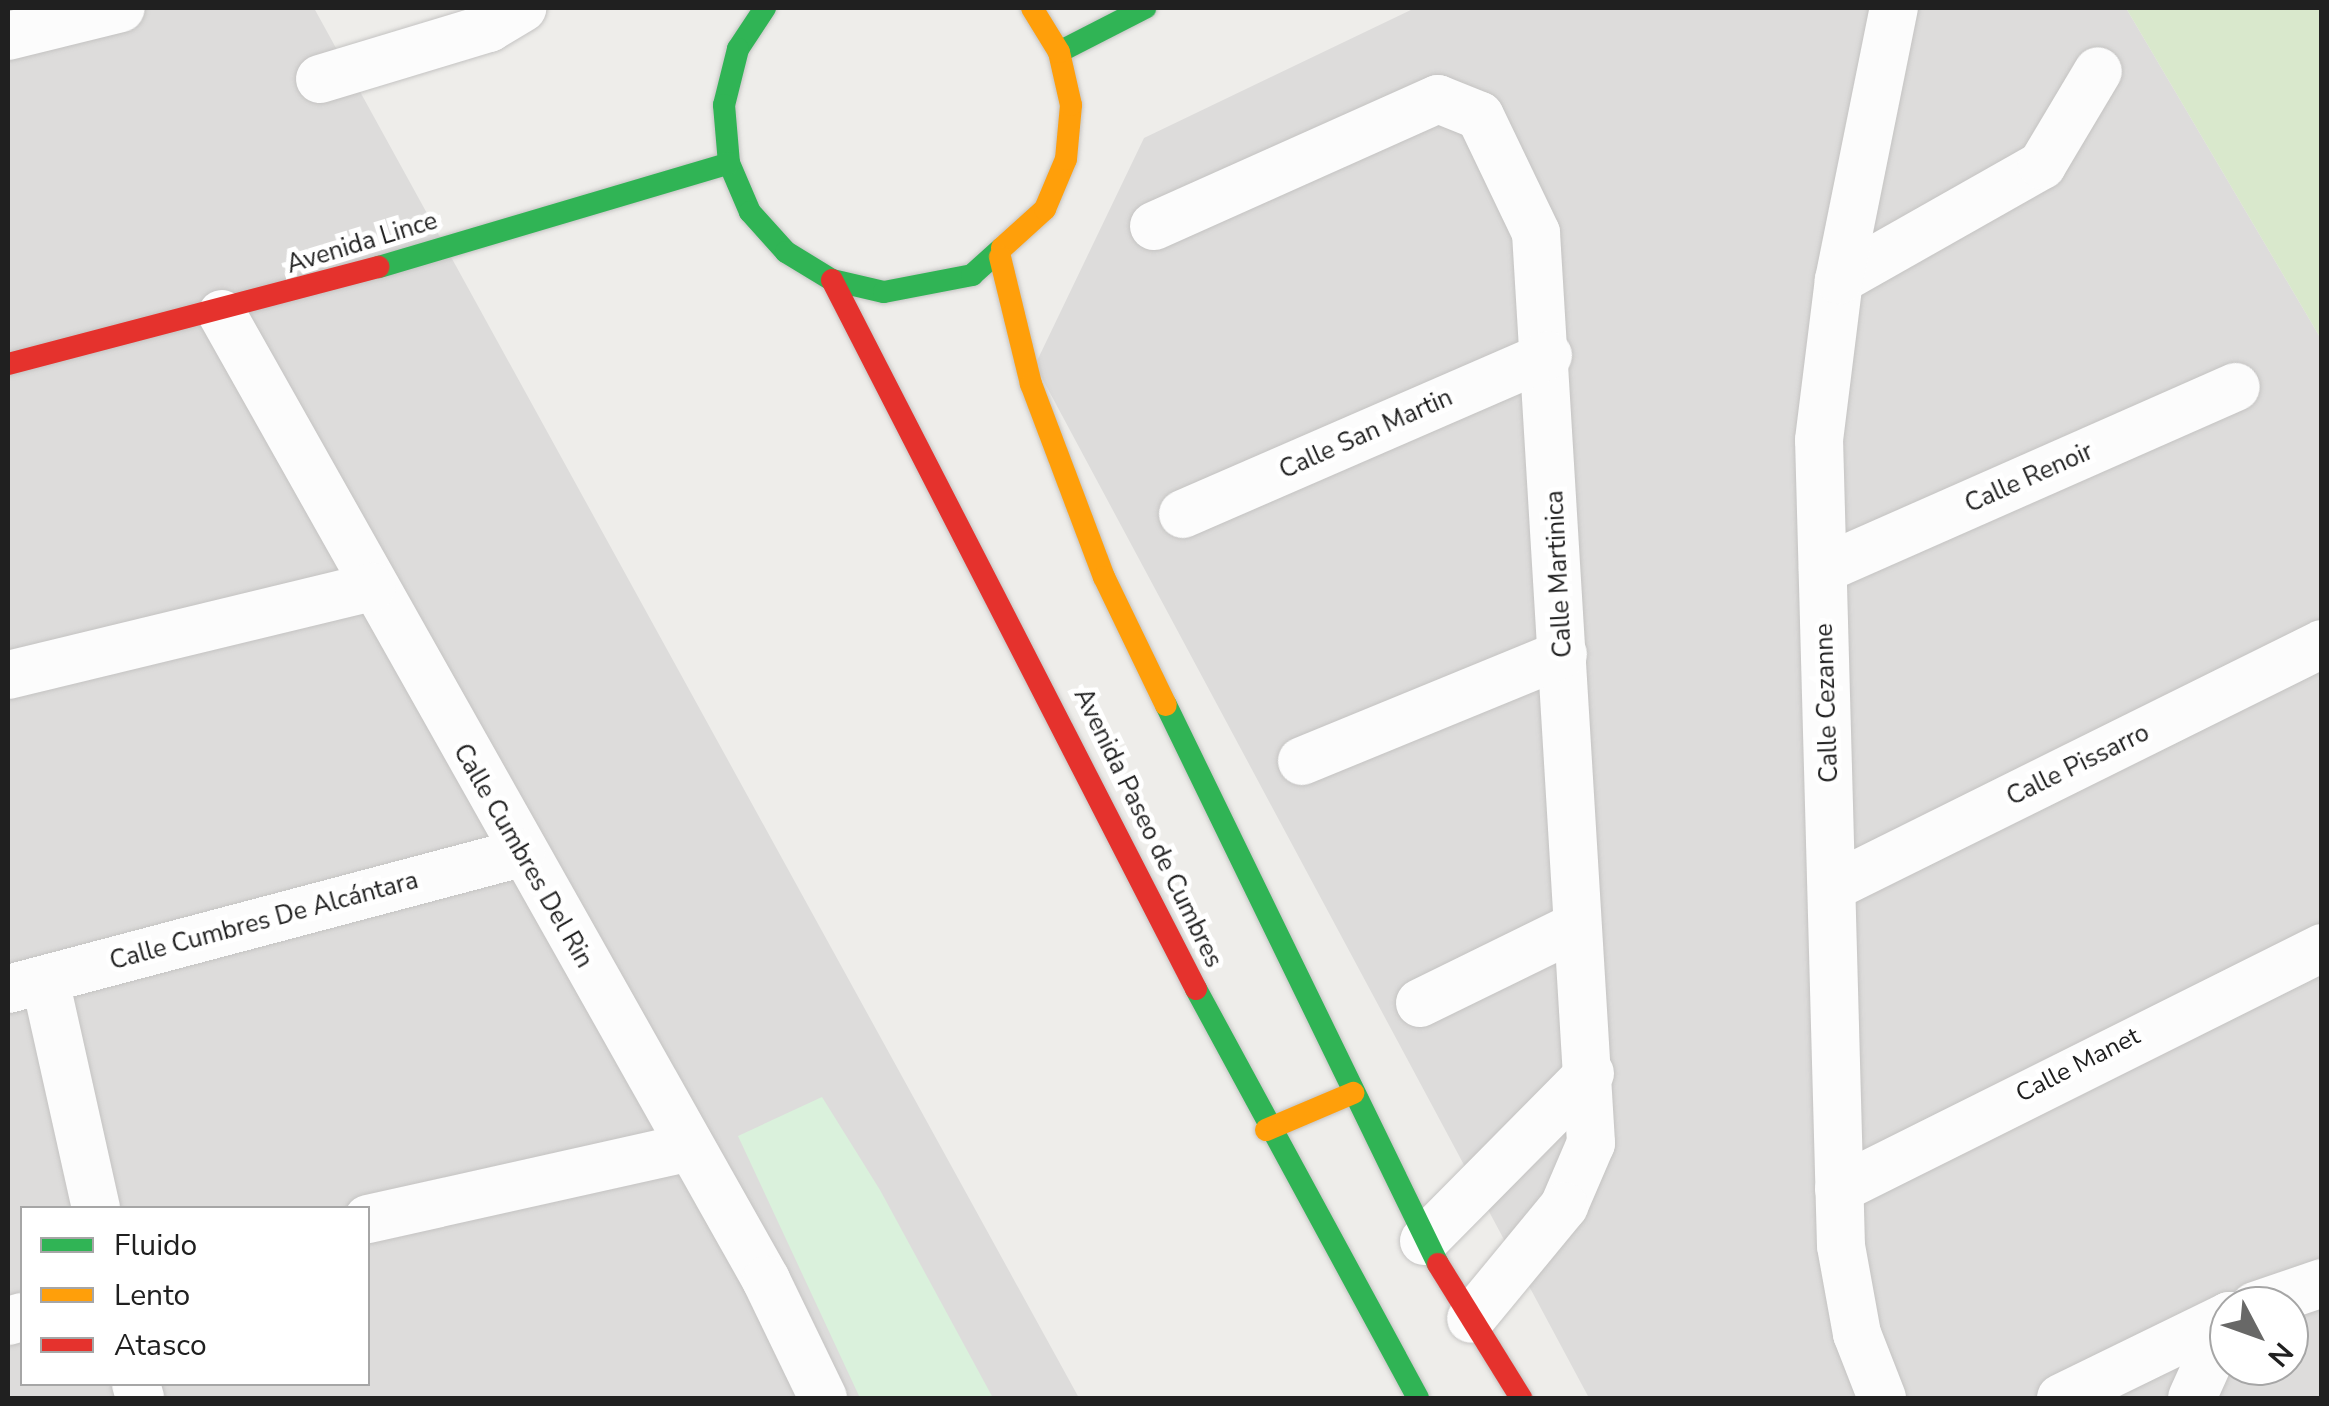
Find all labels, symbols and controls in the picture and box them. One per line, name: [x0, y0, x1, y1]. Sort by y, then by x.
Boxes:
street label: Avenida Lince: [283, 206, 441, 280]
street label: Calle San Martin: [1275, 382, 1457, 486]
street label: Calle Renoir: [1960, 437, 2098, 519]
street label: Calle Martinica: [1540, 490, 1578, 658]
street label: Calle Cezanne: [1809, 623, 1845, 783]
street label: Avenida Paseo de Cumbres: [1067, 684, 1229, 972]
street label: Calle Pissarro: [2002, 718, 2154, 812]
street label: Calle Cumbres Del Rin: [447, 739, 599, 973]
street label: Calle Cumbres De Alcántara: [107, 865, 421, 977]
street label: Calle Manet: [2011, 1021, 2145, 1109]
legend: [20, 1206, 370, 1386]
text: Fluido: [114, 1225, 197, 1266]
text: Lento: [114, 1275, 190, 1316]
north arrow: [2209, 1286, 2309, 1386]
text: Atasco: [114, 1325, 207, 1366]
text: N: [2259, 1334, 2301, 1375]

